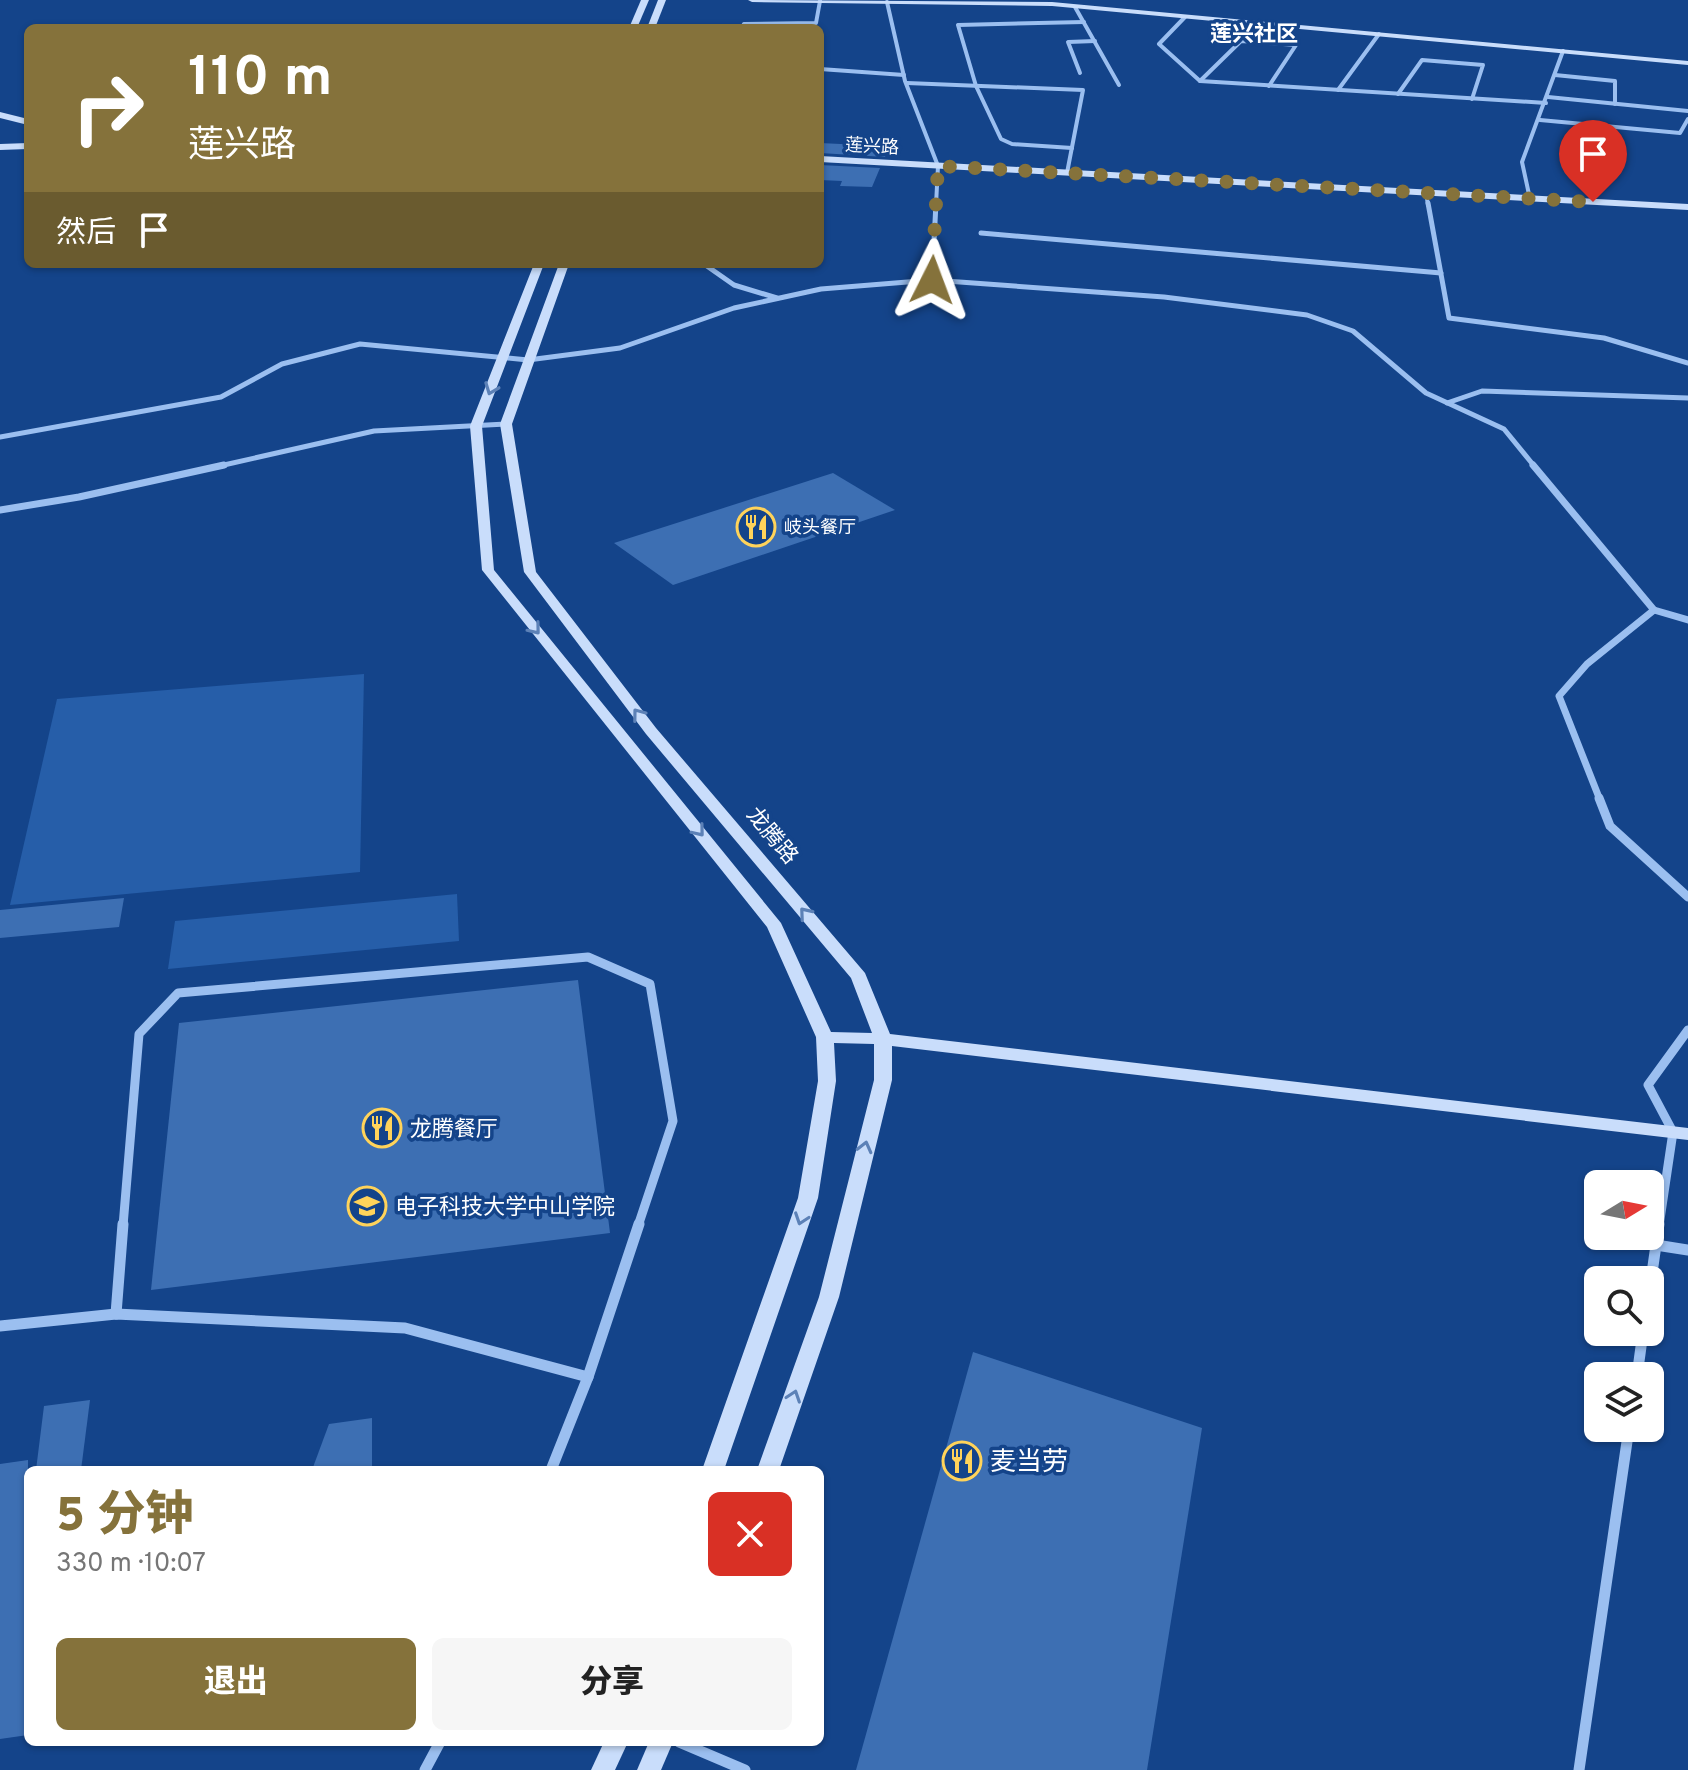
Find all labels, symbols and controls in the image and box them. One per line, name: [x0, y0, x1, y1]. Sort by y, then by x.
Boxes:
district label: 莲兴社区: [1210, 22, 1298, 49]
text: 110 m: [188, 45, 333, 115]
icon: right: [56, 56, 160, 160]
pin: [1559, 120, 1627, 202]
text: 莲兴路: [188, 124, 296, 170]
icon: arrive: [1571, 132, 1615, 176]
street label: 莲兴路: [844, 135, 899, 160]
icon: arrive: [132, 208, 176, 252]
text: 然后: [56, 216, 116, 253]
position arrow: [890, 238, 974, 322]
one-way arrow: [484, 381, 501, 395]
restaurant icon: 岐头餐厅: [735, 506, 777, 548]
place label: 岐头餐厅: [784, 517, 856, 540]
one-way arrow: [525, 620, 540, 634]
one-way arrow: [633, 708, 647, 723]
street label: 龙腾路: [740, 803, 803, 871]
one-way arrow: [689, 822, 703, 837]
one-way arrow: [800, 908, 815, 922]
restaurant icon: 龙腾餐厅: [361, 1107, 403, 1149]
place label: 龙腾餐厅: [410, 1117, 498, 1144]
one-way arrow: [856, 1140, 873, 1154]
north arrow: [1584, 1170, 1664, 1250]
map controls: [1584, 1170, 1664, 1442]
school or university icon: 电子科技大学中山学院: [346, 1185, 388, 1227]
place label: 电子科技大学中山学院: [395, 1195, 615, 1222]
one-way arrow: [794, 1211, 810, 1225]
button: search: [1584, 1266, 1664, 1346]
button: layers: [1584, 1362, 1664, 1442]
one-way arrow: [785, 1390, 801, 1404]
restaurant icon: 麦当劳: [941, 1440, 983, 1482]
place label: 麦当劳: [990, 1447, 1068, 1480]
text: 5 分钟: [56, 1488, 193, 1548]
button: close: [708, 1492, 792, 1576]
text: 330 m · 10:07: [56, 1548, 206, 1581]
button: 退出: [56, 1638, 416, 1730]
button: 分享: [432, 1638, 792, 1730]

